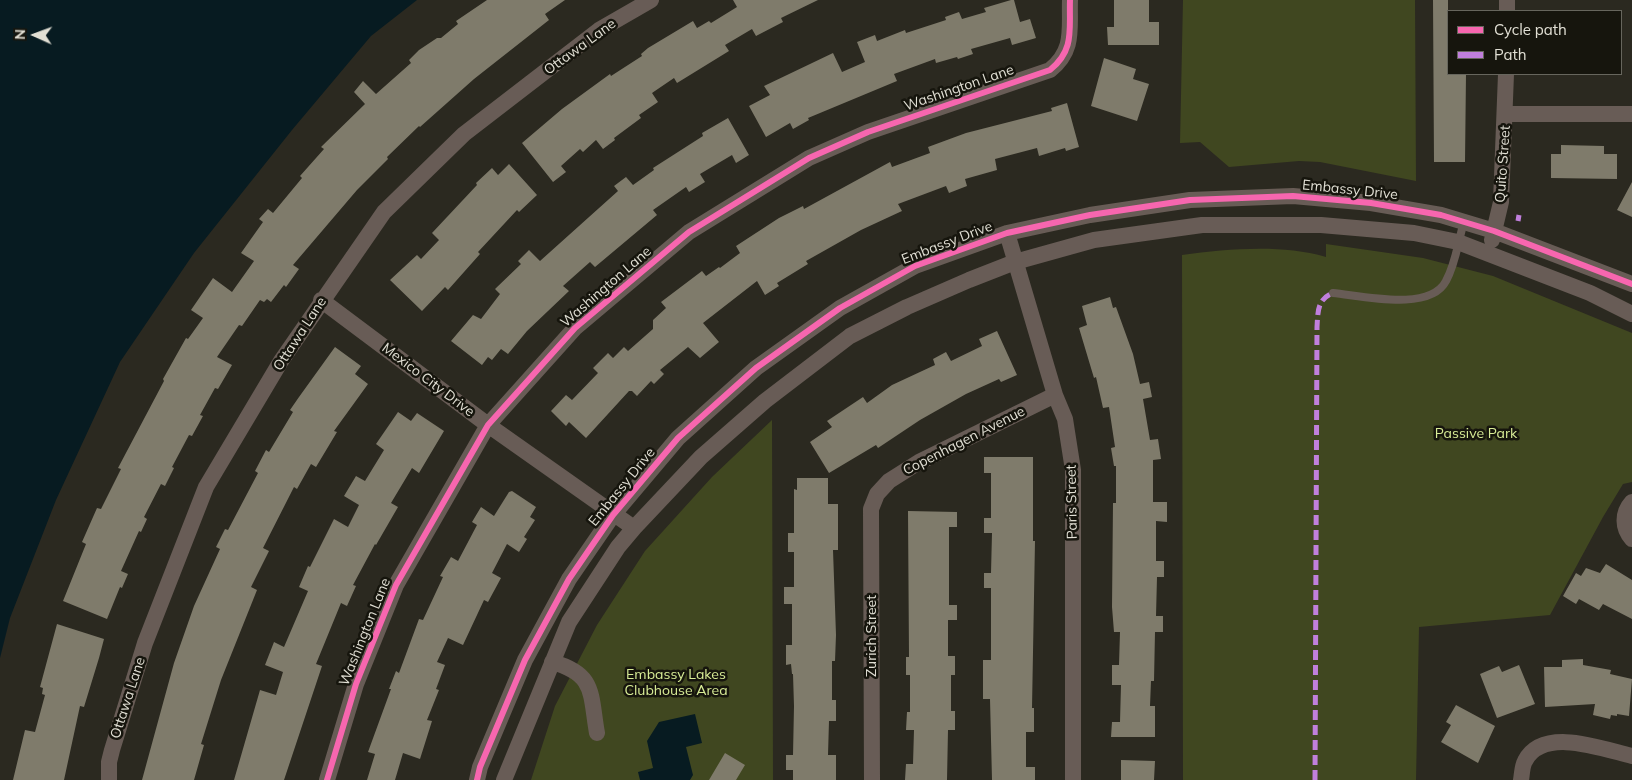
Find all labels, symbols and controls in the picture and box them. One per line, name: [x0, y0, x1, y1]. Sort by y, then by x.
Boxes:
north arrow: [10, 10, 60, 60]
legend: [1447, 10, 1622, 75]
street label: Ottawa Lane: [541, 15, 619, 79]
text: Cycle path: [1494, 20, 1567, 39]
text: N: [11, 29, 29, 40]
text: Path: [1494, 45, 1526, 64]
street label: Washington Lane: [902, 61, 1016, 115]
street label: Quito Street: [1492, 125, 1514, 203]
street label: Embassy Drive: [1301, 177, 1399, 203]
street label: Embassy Drive: [899, 218, 995, 268]
street label: Washington Lane: [557, 243, 655, 331]
street label: Ottawa Lane: [270, 294, 330, 374]
street label: Mexico City Drive: [378, 340, 478, 420]
street label: Copenhagen Avenue: [900, 403, 1028, 479]
park label: Passive Park: [1435, 426, 1517, 442]
street label: Embassy Drive: [585, 444, 659, 530]
street label: Paris Street: [1063, 464, 1081, 540]
street label: Washington Lane: [336, 576, 394, 688]
street label: Zurich Street: [864, 595, 880, 677]
street label: Ottawa Lane: [107, 655, 149, 741]
park label: Embassy Lakes Clubhouse Area: [624, 667, 728, 700]

